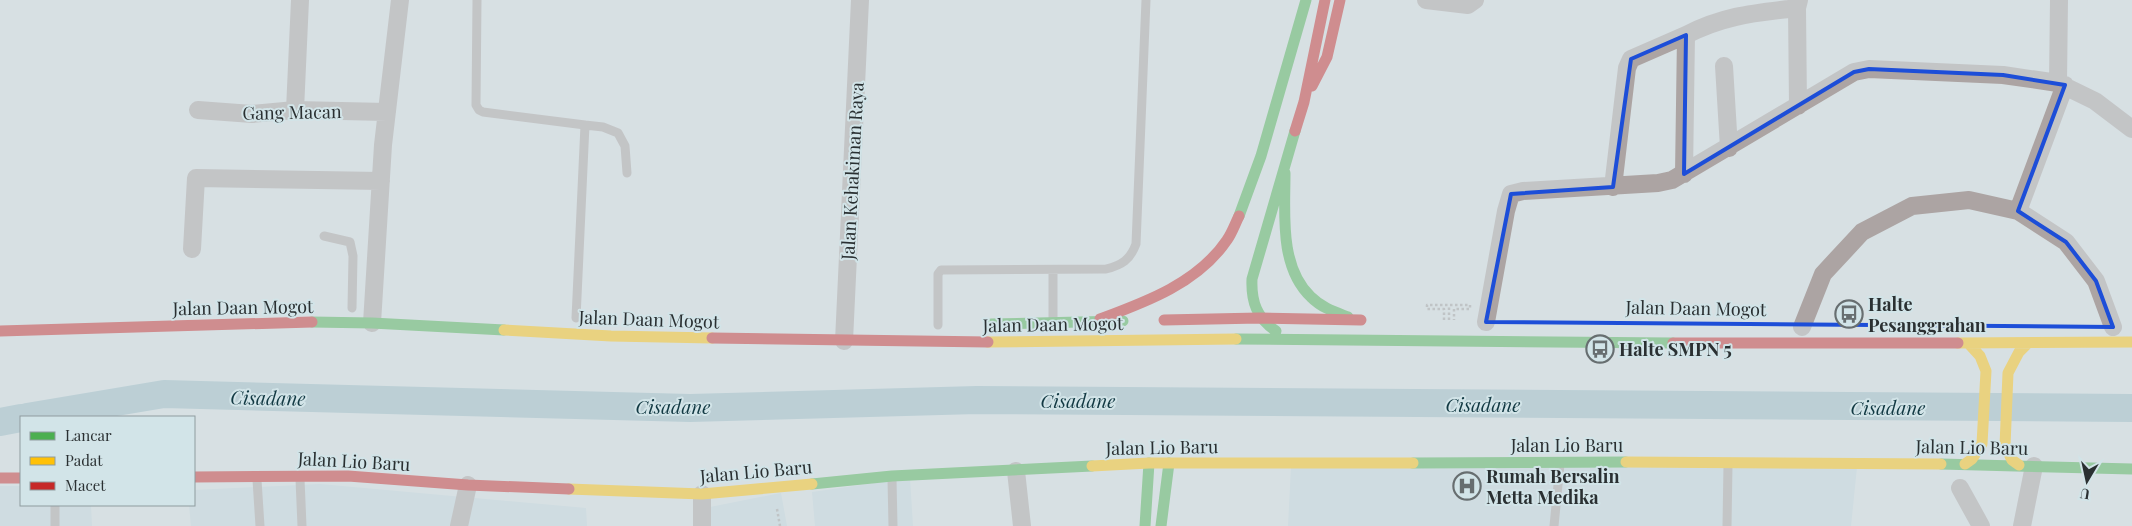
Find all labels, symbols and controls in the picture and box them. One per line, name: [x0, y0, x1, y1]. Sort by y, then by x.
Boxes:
street label: Jalan Kehakiman Raya: [835, 81, 869, 262]
street label: Gang Macan: [242, 99, 342, 125]
place label: Halte Pesanggrahan: [1868, 292, 1986, 337]
street label: Jalan Daan Mogot: [171, 294, 314, 320]
street label: Jalan Daan Mogot: [1624, 295, 1767, 321]
bus stop icon: Halte Pesanggrahan: [1834, 299, 1864, 329]
street label: Jalan Daan Mogot: [577, 305, 720, 333]
street label: Jalan Daan Mogot: [981, 311, 1124, 337]
bus stop icon: Halte SMPN 5: [1585, 334, 1615, 364]
place label: Halte SMPN 5: [1619, 337, 1732, 361]
water label: Cisadane: [230, 383, 306, 411]
water label: Cisadane: [1040, 387, 1116, 413]
water label: Cisadane: [1445, 391, 1521, 417]
water label: Cisadane: [635, 393, 711, 419]
water label: Cisadane: [1850, 394, 1926, 420]
legend: [20, 416, 195, 506]
text: Lancar: [65, 425, 112, 445]
street label: Jalan Lio Baru: [1510, 433, 1624, 457]
street label: Jalan Lio Baru: [1104, 434, 1219, 460]
street label: Jalan Lio Baru: [1914, 434, 2029, 460]
street label: Jalan Lio Baru: [296, 446, 411, 476]
text: Padat: [65, 450, 103, 470]
street label: Jalan Lio Baru: [698, 454, 814, 488]
north arrow: [2062, 456, 2112, 506]
place label: Rumah Bersalin Metta Medika: [1486, 464, 1620, 509]
hospital icon: Rumah Bersalin Metta Medika: [1452, 471, 1482, 501]
text: Macet: [65, 475, 106, 495]
text: U: [2078, 484, 2091, 504]

